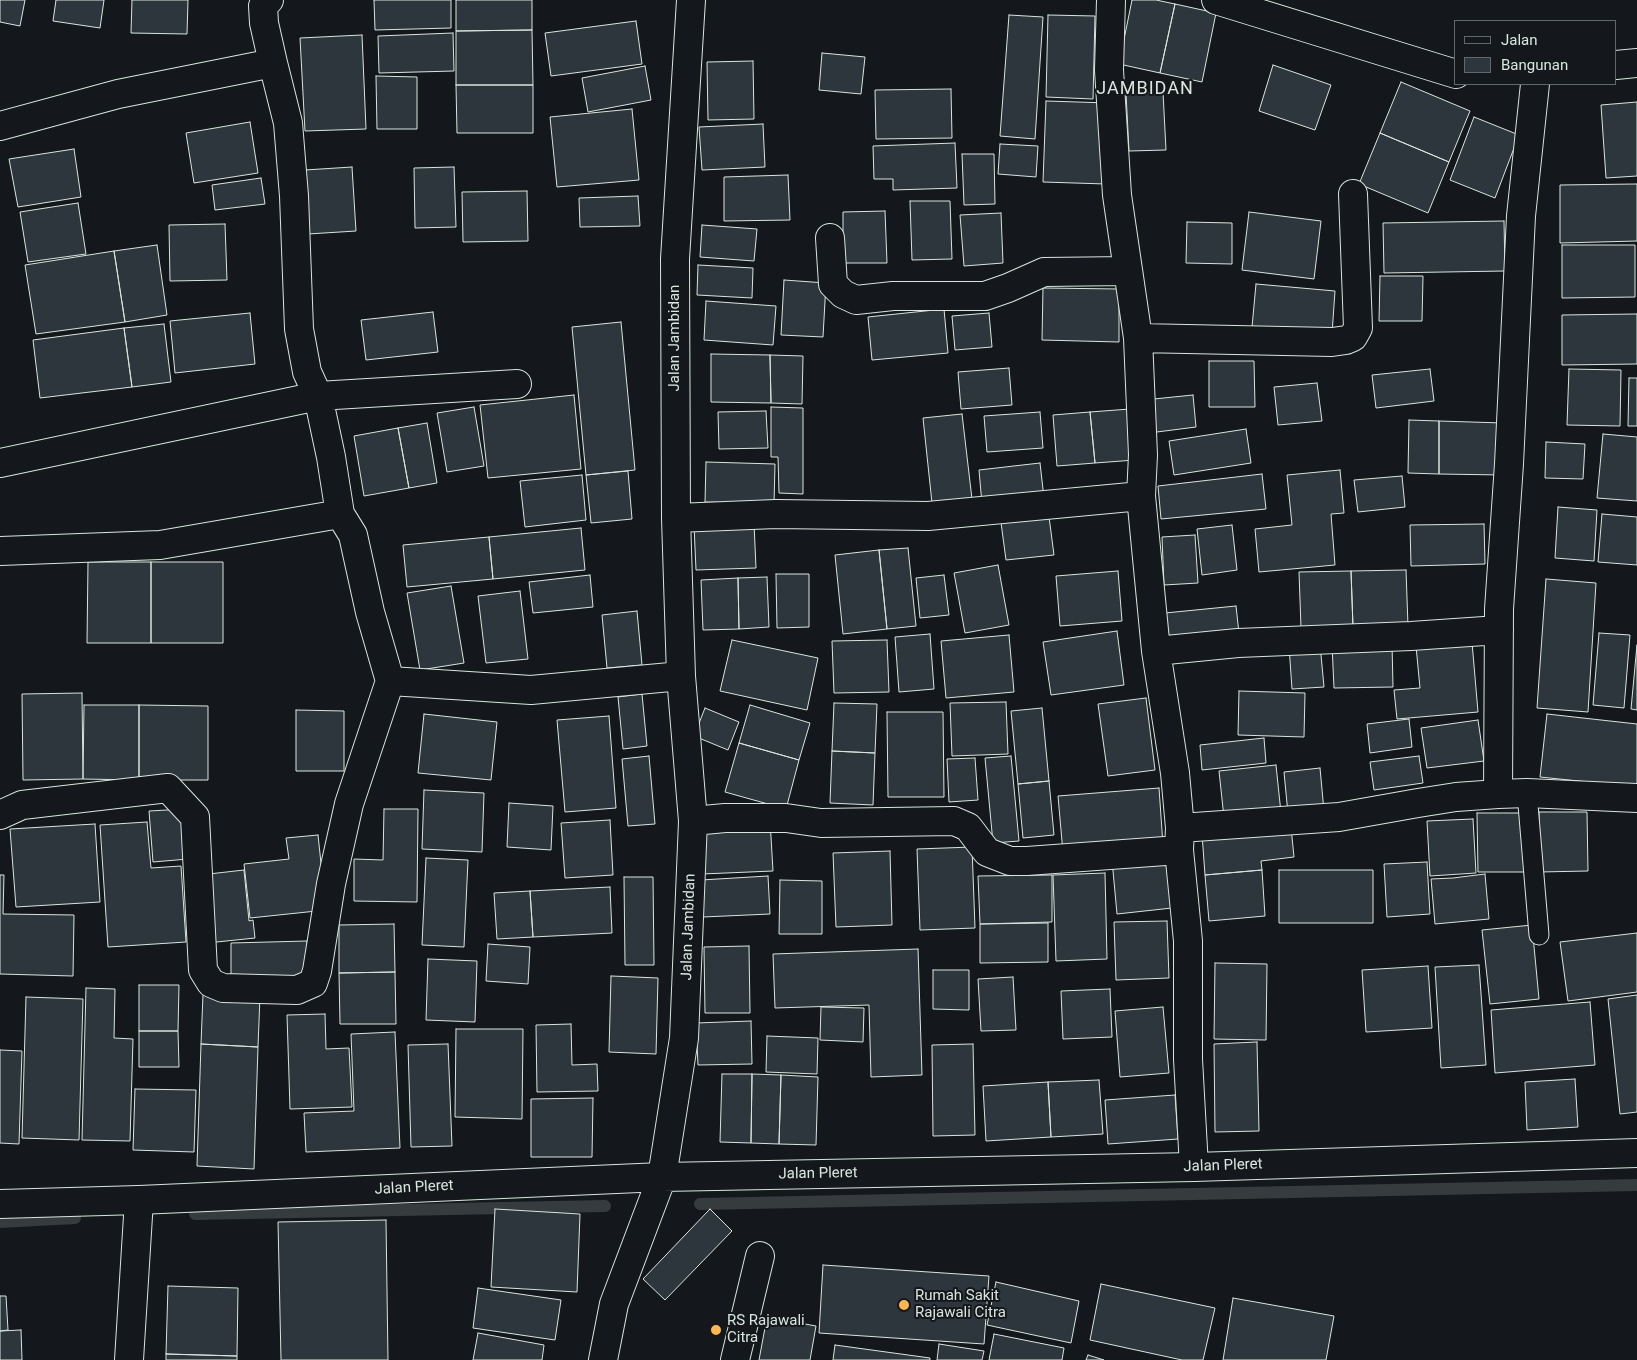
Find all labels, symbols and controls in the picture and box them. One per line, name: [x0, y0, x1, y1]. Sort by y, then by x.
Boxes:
legend: [1454, 20, 1617, 85]
text: Jalan: [1501, 31, 1538, 49]
text: Bangunan: [1501, 56, 1568, 74]
district label: JAMBIDAN: [1095, 78, 1195, 100]
street label: Jalan Jambidan: [666, 285, 684, 391]
street label: Jalan Jambidan: [678, 873, 700, 981]
street label: Jalan Pleret: [1183, 1156, 1263, 1176]
street label: Jalan Pleret: [778, 1164, 858, 1184]
street label: Jalan Pleret: [374, 1177, 454, 1199]
place label: Rumah Sakit Rajawali Citra: [915, 1287, 1006, 1322]
marker: Rumah Sakit Rajawali Citra: [897, 1298, 911, 1312]
place label: RS Rajawali Citra: [727, 1312, 805, 1347]
marker: RS Rajawali Citra: [709, 1323, 723, 1337]

